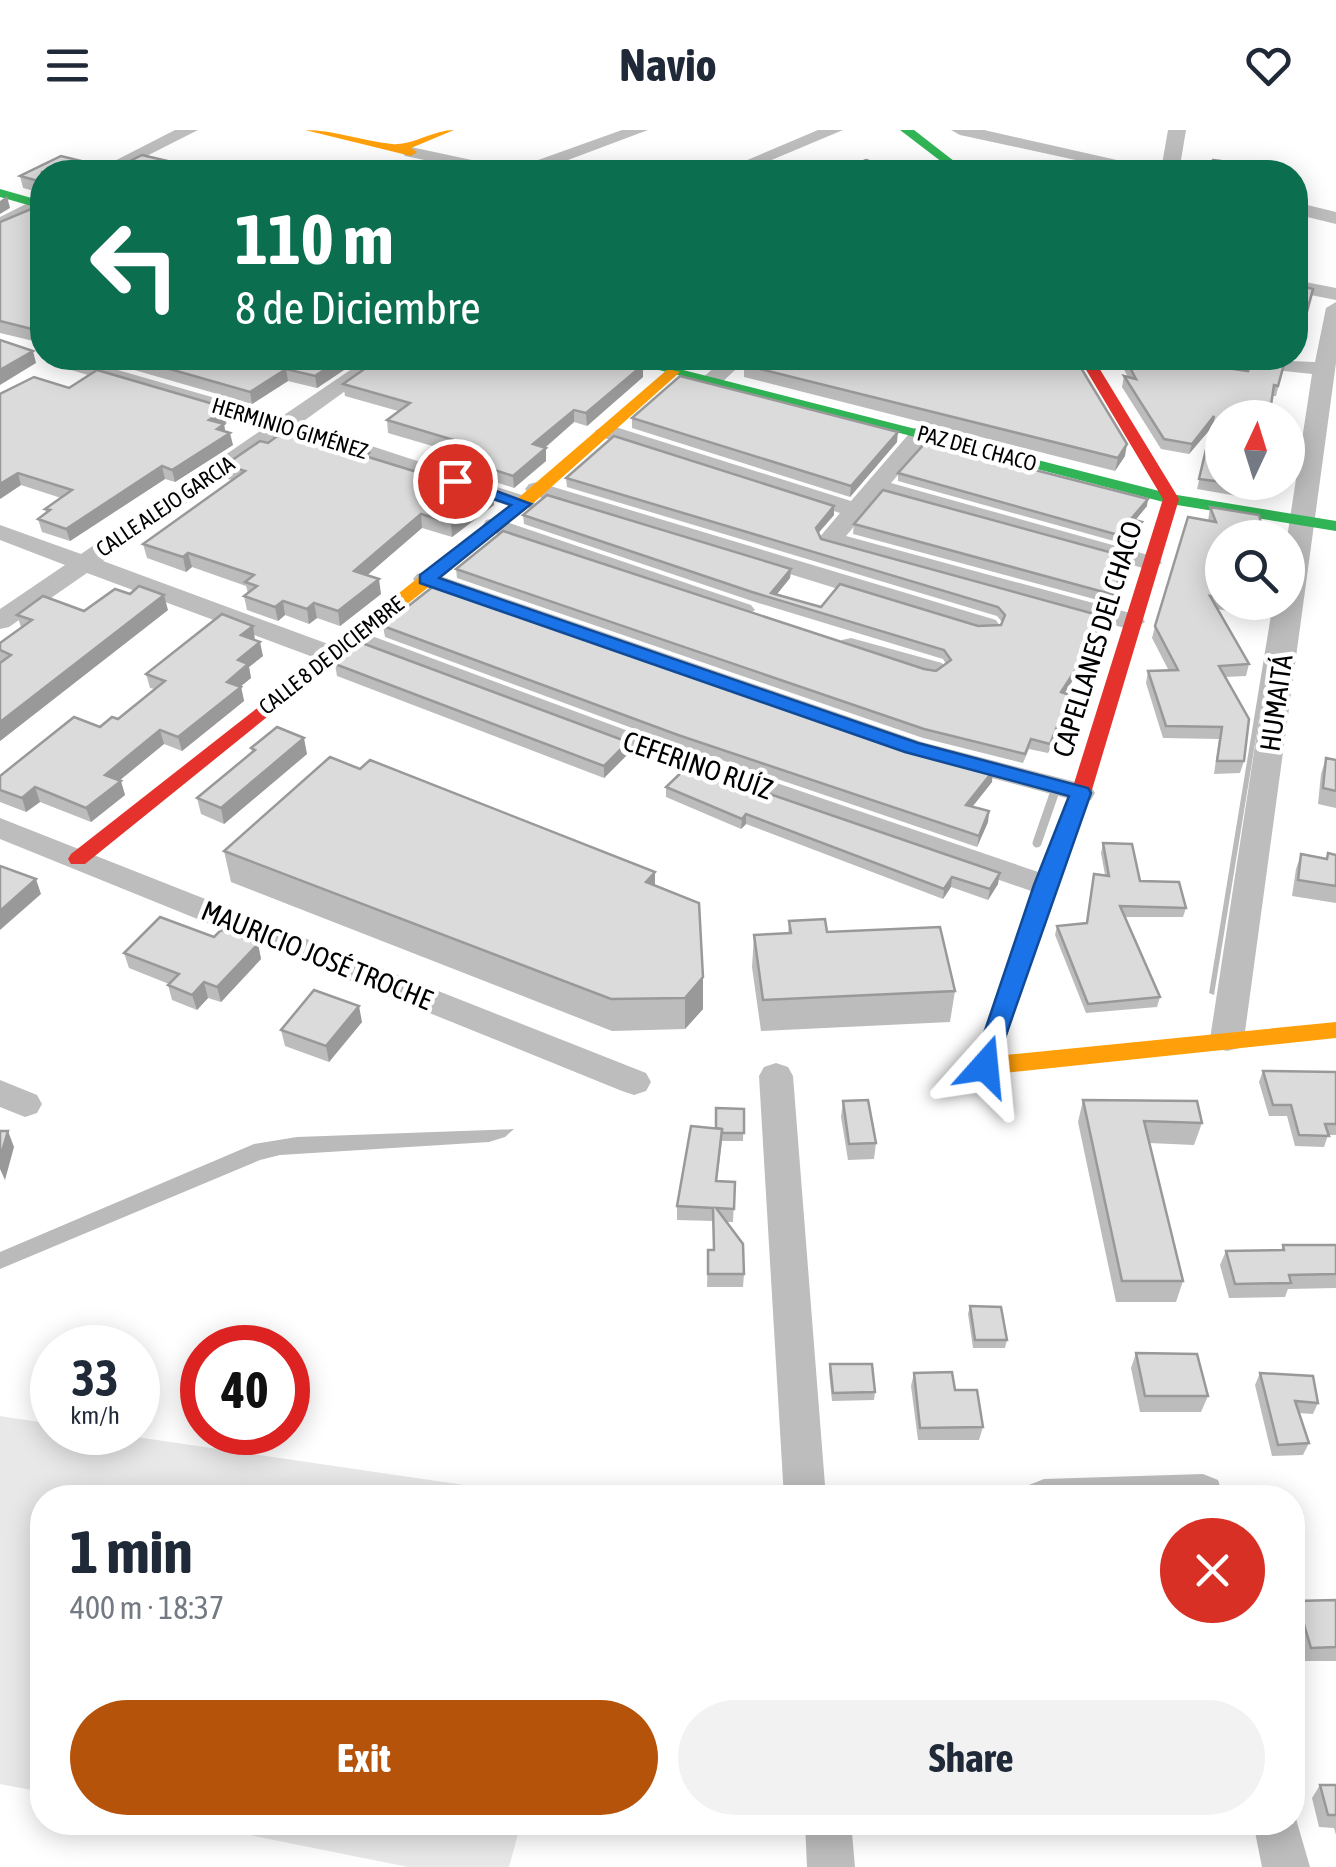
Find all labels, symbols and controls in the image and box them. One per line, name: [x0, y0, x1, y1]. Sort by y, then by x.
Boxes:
icon: menu: [40, 38, 95, 93]
icon: heart: [1241, 38, 1296, 93]
text: Navio: [619, 39, 717, 91]
text: 110 m: [235, 199, 394, 279]
icon: left: [70, 200, 200, 330]
text: 8 de Diciembre: [235, 282, 481, 334]
street label: HERMINIO GIMÉNEZ: [209, 392, 371, 464]
north arrow: [1205, 400, 1305, 500]
map controls: [1205, 400, 1305, 620]
street label: PAZ DEL CHACO: [914, 420, 1040, 476]
pin: [413, 439, 498, 524]
street label: CALLE ALEJO GARCIA: [91, 450, 239, 562]
icon: arrive: [428, 454, 483, 509]
street label: CAPELLANES DEL CHACO: [1046, 517, 1148, 761]
button: search: [1205, 520, 1305, 620]
street label: CALLE 8 DE DICIEMBRE: [253, 590, 409, 720]
street label: HUMAITÁ: [1253, 652, 1299, 753]
street label: CEFERINO RUÍZ: [619, 725, 777, 805]
street label: MAURICIO JOSÉ TROCHE: [197, 894, 437, 1016]
position arrow: [933, 1014, 1037, 1118]
speed limit sign: 40: [180, 1325, 310, 1455]
text: 33: [71, 1349, 118, 1407]
text: km/h: [70, 1401, 120, 1429]
text: 1 min: [70, 1517, 193, 1586]
button: close: [1160, 1518, 1265, 1623]
text: 400 m · 18:37: [70, 1589, 224, 1626]
button: Exit: [70, 1700, 658, 1815]
button: Share: [678, 1700, 1265, 1815]

